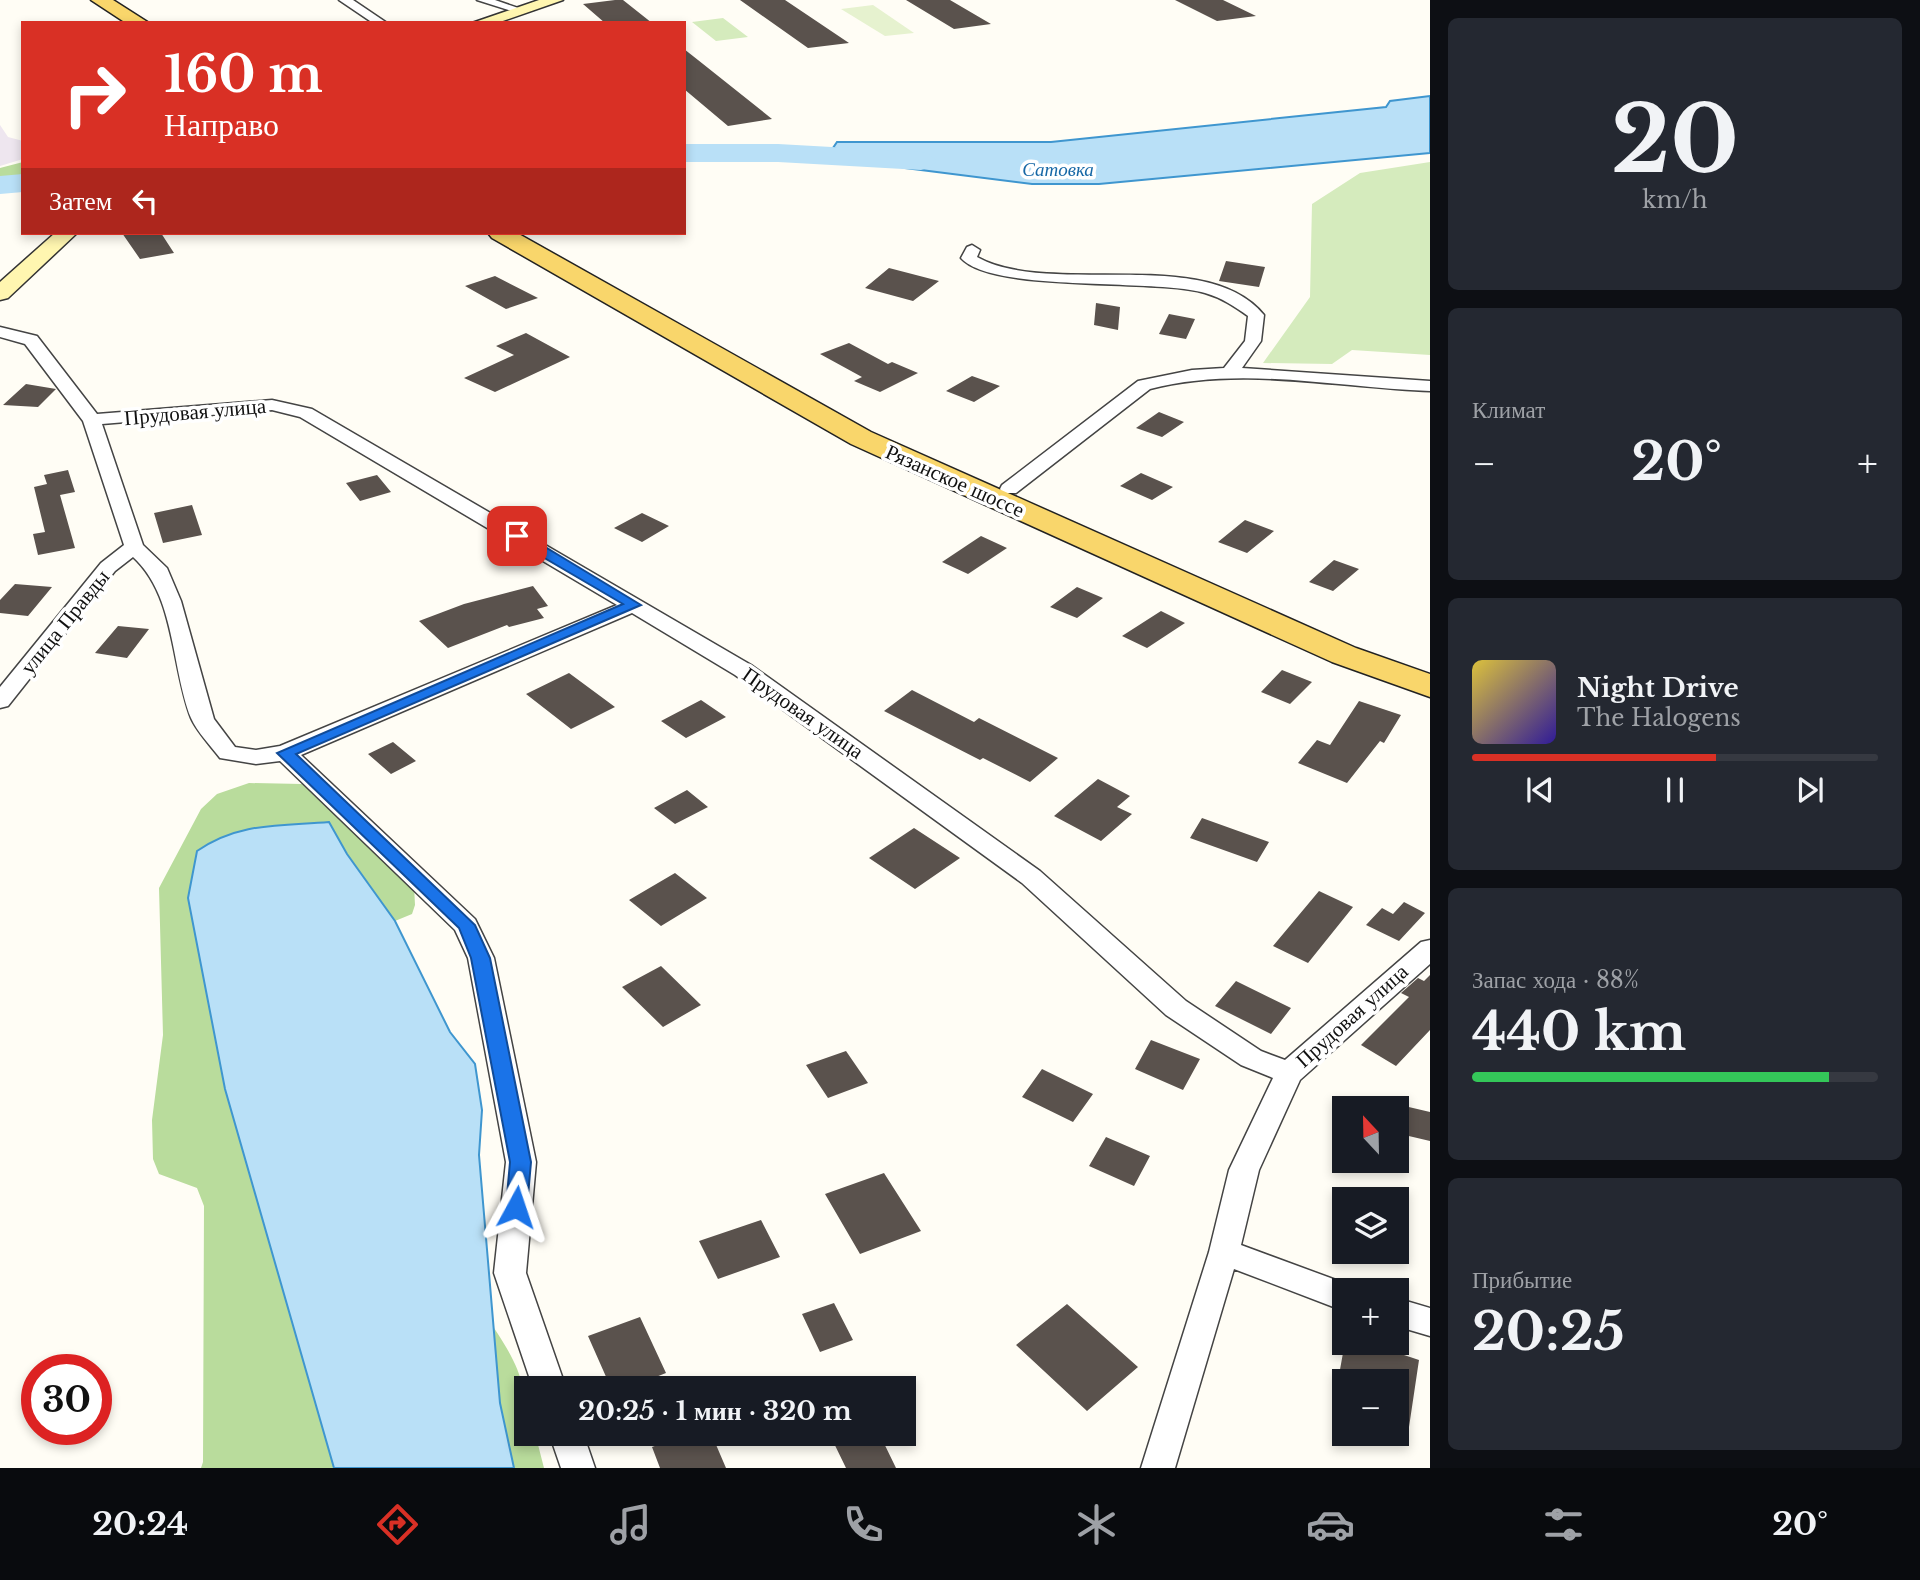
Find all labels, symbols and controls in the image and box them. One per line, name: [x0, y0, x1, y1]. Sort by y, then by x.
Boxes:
text: 160 m: [164, 44, 323, 105]
icon: right: [49, 49, 140, 140]
text: 20: [1611, 84, 1739, 197]
text: Направо: [164, 105, 279, 145]
water label: Сатовка: [1022, 158, 1094, 181]
icon: left: [126, 182, 164, 220]
text: Затем: [49, 185, 112, 217]
text: km/h: [1642, 186, 1708, 214]
street label: Прудовая улица: [123, 393, 268, 431]
text: Климат: [1472, 396, 1545, 424]
text: 20°: [1631, 430, 1722, 494]
street label: Рязанское шоссе: [881, 439, 1029, 523]
text: −: [1472, 440, 1496, 487]
text: +: [1857, 440, 1878, 487]
pin: [487, 506, 547, 566]
icon: arrive: [498, 517, 536, 555]
street label: улица Правды: [15, 564, 115, 680]
street label: Прудовая улица: [737, 662, 869, 765]
text: Night Drive: [1577, 672, 1739, 704]
text: The Halogens: [1577, 704, 1741, 732]
icon: previous: [1521, 771, 1559, 809]
icon: pause: [1656, 771, 1694, 809]
icon: next: [1791, 771, 1829, 809]
street label: Прудовая улица: [1290, 958, 1414, 1073]
text: Запас хода · 88%: [1472, 966, 1639, 994]
text: 440 km: [1472, 1000, 1686, 1064]
north arrow: [1332, 1096, 1409, 1172]
map controls: [1332, 1096, 1409, 1446]
position arrow: [479, 1170, 553, 1244]
button: layers: [1332, 1187, 1409, 1264]
text: Прибытие: [1472, 1266, 1572, 1294]
button: +: [1332, 1278, 1409, 1355]
text: 20:25: [1472, 1300, 1625, 1364]
speed limit sign: 30: [21, 1354, 112, 1445]
button: −: [1332, 1369, 1409, 1446]
text: 20:25 · 1 мин · 320 m: [578, 1395, 852, 1427]
icon: directions: [373, 1500, 422, 1549]
icon: music: [606, 1500, 655, 1549]
icon: phone: [839, 1500, 888, 1549]
icon: climate: [1072, 1500, 1121, 1549]
icon: car: [1306, 1500, 1355, 1549]
icon: filters: [1539, 1500, 1588, 1549]
text: 20:24: [92, 1504, 188, 1544]
text: 20°: [1772, 1504, 1828, 1544]

